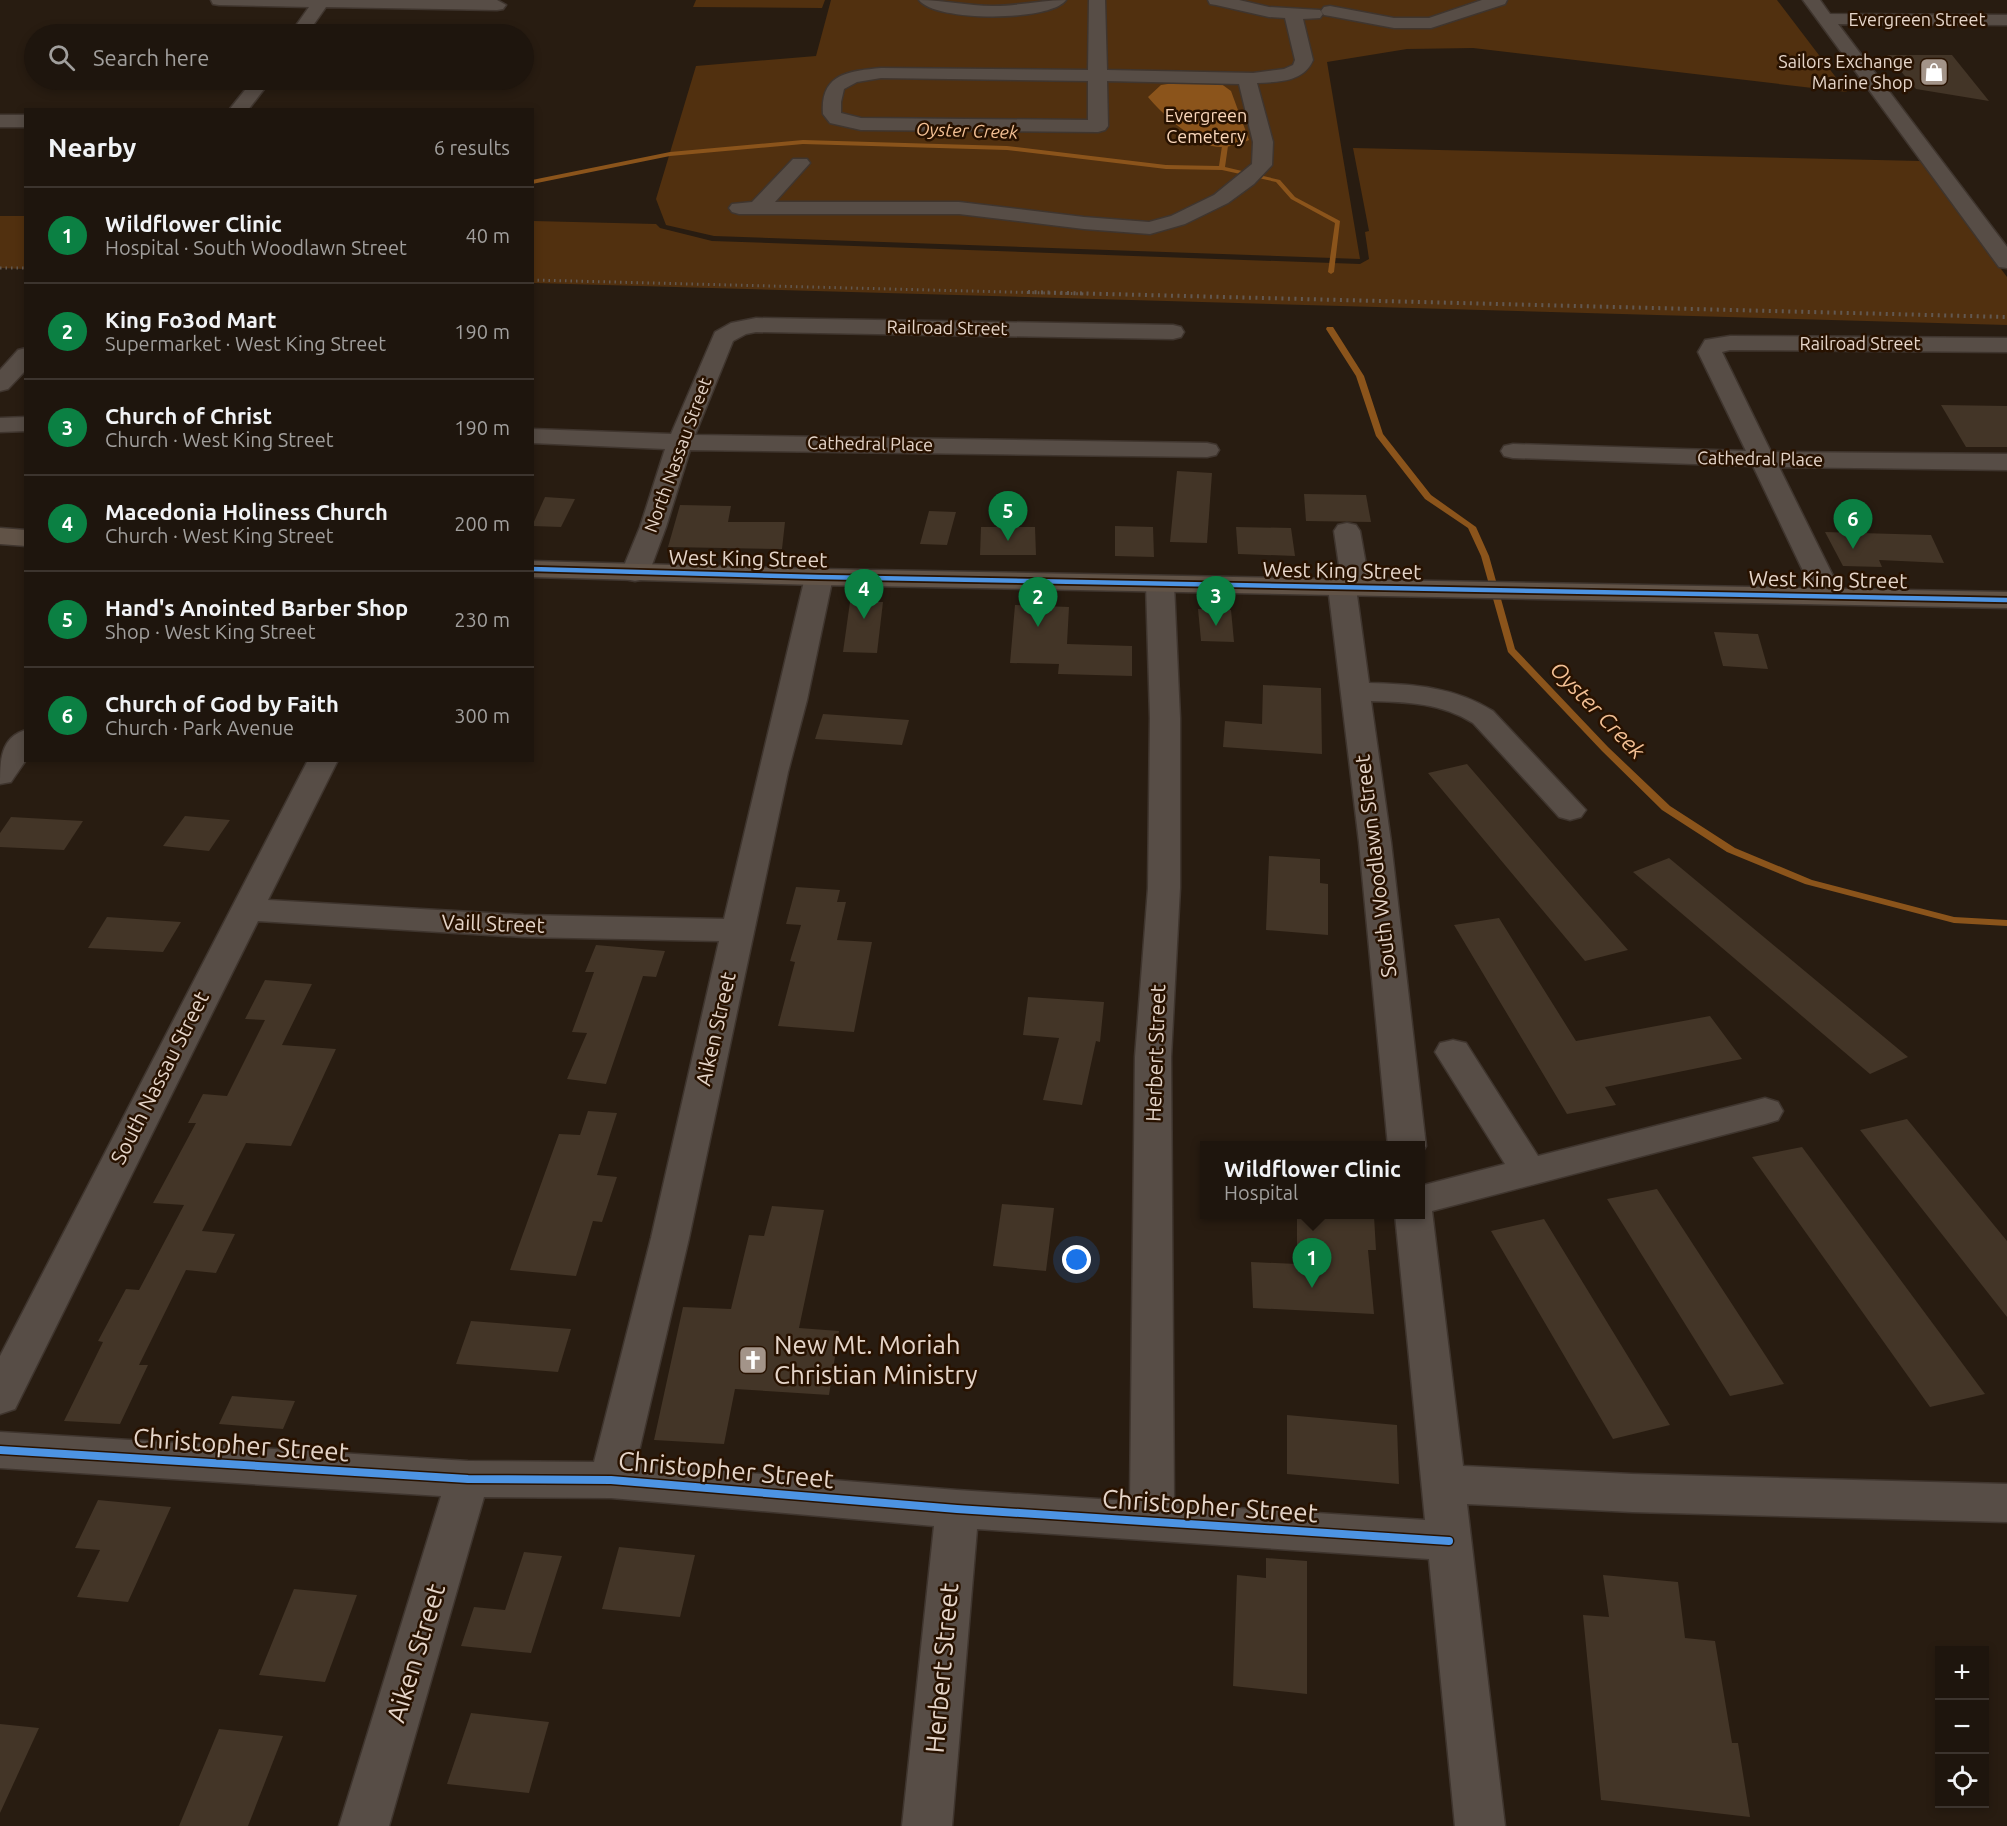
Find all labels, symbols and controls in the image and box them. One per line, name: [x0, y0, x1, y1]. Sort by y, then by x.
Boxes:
street label: Evergreen Street: [1848, 9, 1986, 29]
search box: [24, 24, 534, 90]
icon: search: [45, 41, 78, 74]
text: Search here: [93, 45, 209, 70]
place label: Sailors Exchange Marine Shop: [1778, 51, 1913, 92]
shop icon: Sailors Exchange Marine Shop: [1918, 56, 1950, 88]
park label: Evergreen Cemetery: [1165, 105, 1247, 146]
water label: Oyster Creek: [916, 118, 1019, 142]
text: Nearby: [48, 133, 136, 162]
text: 6 results: [434, 136, 510, 159]
text: Wildflower Clinic: [105, 211, 282, 236]
text: 1: [62, 224, 73, 247]
text: 40 m: [466, 224, 510, 247]
text: Hospital · South Woodlawn Street: [105, 236, 407, 259]
text: King Fo3od Mart: [105, 307, 277, 332]
street label: Railroad Street: [886, 316, 1008, 338]
text: 2: [62, 320, 73, 343]
text: 190 m: [454, 320, 510, 343]
text: Supermarket · West King Street: [105, 332, 386, 355]
street label: Railroad Street: [1799, 333, 1921, 353]
street label: North Nassau Street: [640, 374, 714, 535]
text: Church of Christ: [105, 403, 272, 428]
text: 3: [62, 416, 73, 439]
text: 190 m: [454, 416, 510, 439]
text: Church · West King Street: [105, 428, 334, 451]
street label: Cathedral Place: [807, 432, 933, 454]
street label: Cathedral Place: [1697, 447, 1823, 469]
pin: 5: [988, 492, 1028, 541]
text: Macedonia Holiness Church: [105, 499, 388, 524]
pin: 6: [1834, 500, 1872, 549]
text: 4: [62, 512, 73, 535]
text: 200 m: [454, 512, 510, 535]
text: Church · West King Street: [105, 524, 334, 547]
street label: West King Street: [668, 545, 828, 571]
street label: West King Street: [1262, 557, 1422, 583]
street label: West King Street: [1748, 566, 1908, 592]
pin: 4: [844, 570, 884, 619]
pin: 3: [1196, 576, 1236, 626]
pin: 2: [1018, 578, 1058, 627]
text: Hand's Anointed Barber Shop: [105, 595, 408, 620]
text: 5: [62, 608, 73, 631]
text: 230 m: [454, 608, 510, 631]
text: Shop · West King Street: [105, 620, 316, 643]
water label: Oyster Creek: [1546, 656, 1651, 764]
text: Church of God by Faith: [105, 691, 339, 716]
text: 6: [62, 704, 73, 727]
text: 300 m: [454, 704, 510, 727]
text: Church · Park Avenue: [105, 716, 294, 739]
street label: South Woodlawn Street: [1349, 753, 1401, 979]
street label: Vaill Street: [441, 909, 545, 937]
street label: Aiken Street: [690, 970, 740, 1088]
street label: Herbert Street: [1141, 984, 1169, 1122]
street label: South Nassau Street: [105, 987, 213, 1168]
popup: [1200, 1141, 1425, 1219]
text: Wildflower Clinic: [1224, 1156, 1401, 1181]
text: Hospital: [1224, 1181, 1298, 1204]
pin: 1: [1292, 1238, 1332, 1288]
your location: [1062, 1245, 1091, 1274]
place label: New Mt. Moriah Christian Ministry: [774, 1330, 977, 1389]
church icon: New Mt. Moriah Christian Ministry: [737, 1344, 769, 1376]
street label: Christopher Street: [132, 1422, 350, 1467]
street label: Christopher Street: [617, 1446, 835, 1493]
street label: Christopher Street: [1101, 1483, 1319, 1528]
street label: Aiken Street: [381, 1580, 450, 1726]
street label: Herbert Street: [920, 1582, 963, 1754]
map controls: [1935, 1646, 1989, 1808]
button: +: [1935, 1646, 1989, 1700]
button: −: [1935, 1700, 1989, 1754]
button: locate: [1935, 1754, 1989, 1808]

